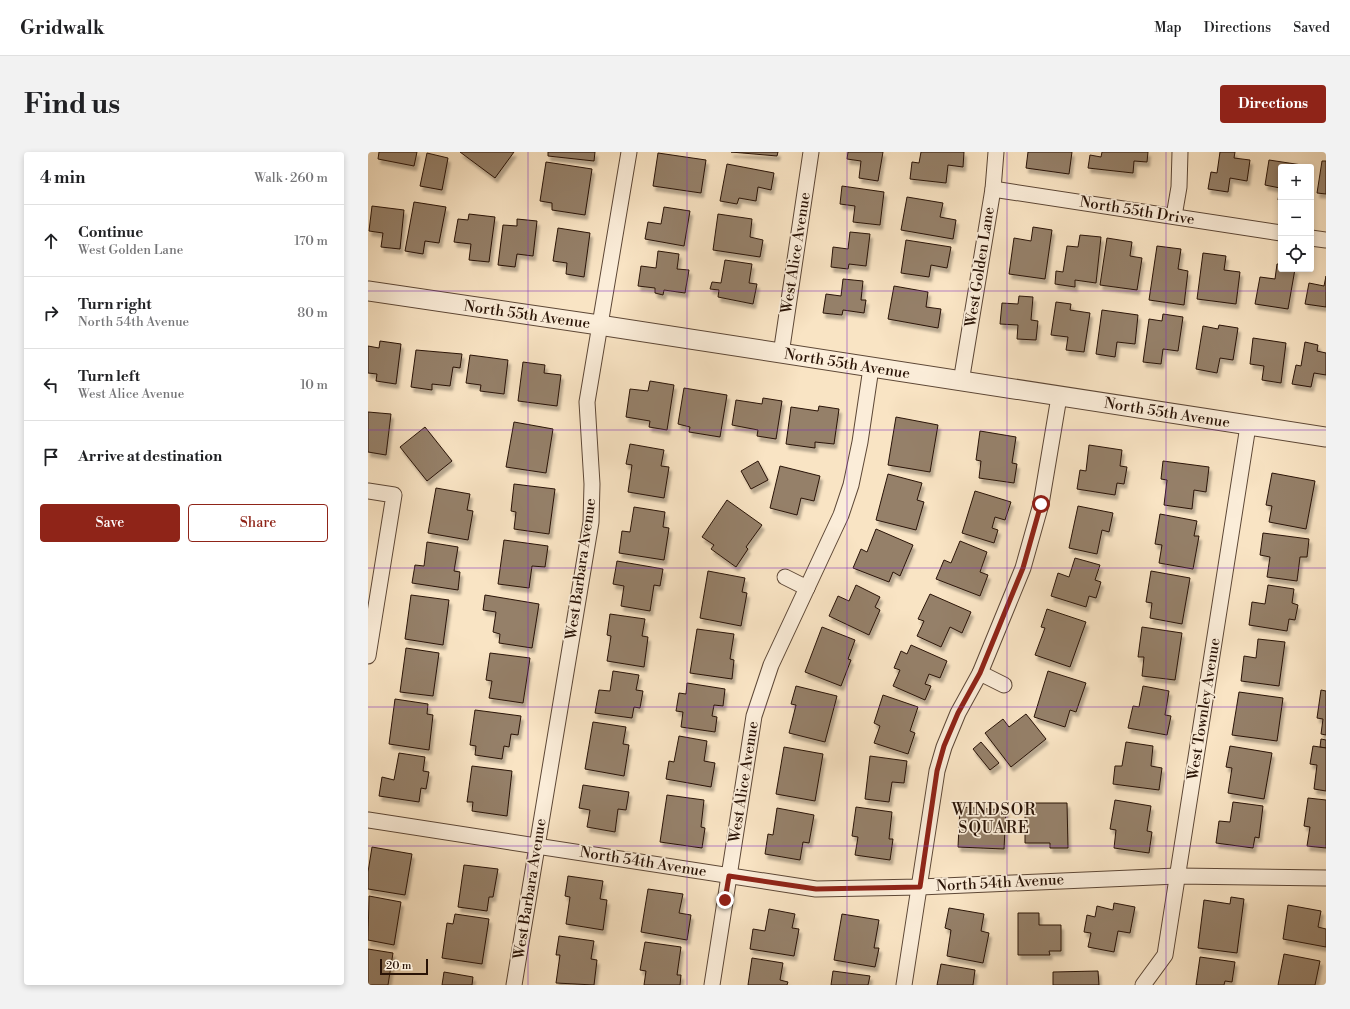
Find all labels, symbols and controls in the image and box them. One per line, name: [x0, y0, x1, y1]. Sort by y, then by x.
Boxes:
text: Gridwalk: [20, 16, 104, 40]
text: Map: [1154, 19, 1182, 37]
text: Directions: [1204, 19, 1271, 37]
text: Saved: [1293, 19, 1330, 37]
button: Directions: [1220, 85, 1326, 123]
text: Find us: [24, 87, 120, 122]
map controls: [1278, 164, 1314, 272]
button: +: [1278, 164, 1314, 200]
text: 4 min: [40, 167, 85, 189]
text: Walk · 260 m: [254, 170, 328, 186]
street label: West Alice Avenue: [777, 191, 815, 316]
street label: North 55th Drive: [1078, 193, 1196, 229]
button: −: [1278, 200, 1314, 236]
street label: West Golden Lane: [961, 206, 999, 329]
text: Continue: [78, 223, 143, 242]
icon: ahead: [40, 230, 62, 252]
text: 170 m: [294, 233, 328, 249]
button: locate: [1278, 236, 1314, 272]
text: West Golden Lane: [78, 242, 183, 258]
text: Turn right: [78, 295, 152, 314]
street label: North 55th Avenue: [463, 297, 591, 333]
icon: right: [40, 302, 62, 324]
text: 80 m: [297, 305, 328, 321]
text: North 54th Avenue: [78, 314, 189, 330]
street label: North 55th Avenue: [783, 345, 911, 383]
text: Turn left: [78, 367, 140, 386]
icon: left: [40, 374, 62, 396]
text: 10 m: [300, 377, 328, 393]
text: West Alice Avenue: [78, 386, 184, 402]
street label: North 55th Avenue: [1103, 394, 1231, 432]
icon: arrive: [40, 446, 62, 468]
text: Arrive at destination: [78, 447, 222, 466]
route start: [1032, 495, 1050, 513]
street label: West Barbara Avenue: [562, 497, 600, 642]
button: Save: [40, 504, 180, 542]
button: Share: [188, 504, 328, 542]
street label: West Townley Avenue: [1183, 637, 1225, 782]
street label: West Alice Avenue: [725, 720, 763, 845]
district label: WINDSOR SQUARE: [951, 800, 1036, 838]
street label: West Barbara Avenue: [509, 817, 551, 962]
street label: North 54th Avenue: [578, 843, 708, 881]
street label: North 54th Avenue: [935, 870, 1065, 896]
route end: [716, 891, 734, 909]
scale bar: [380, 957, 428, 976]
text: 20 m: [386, 959, 411, 973]

